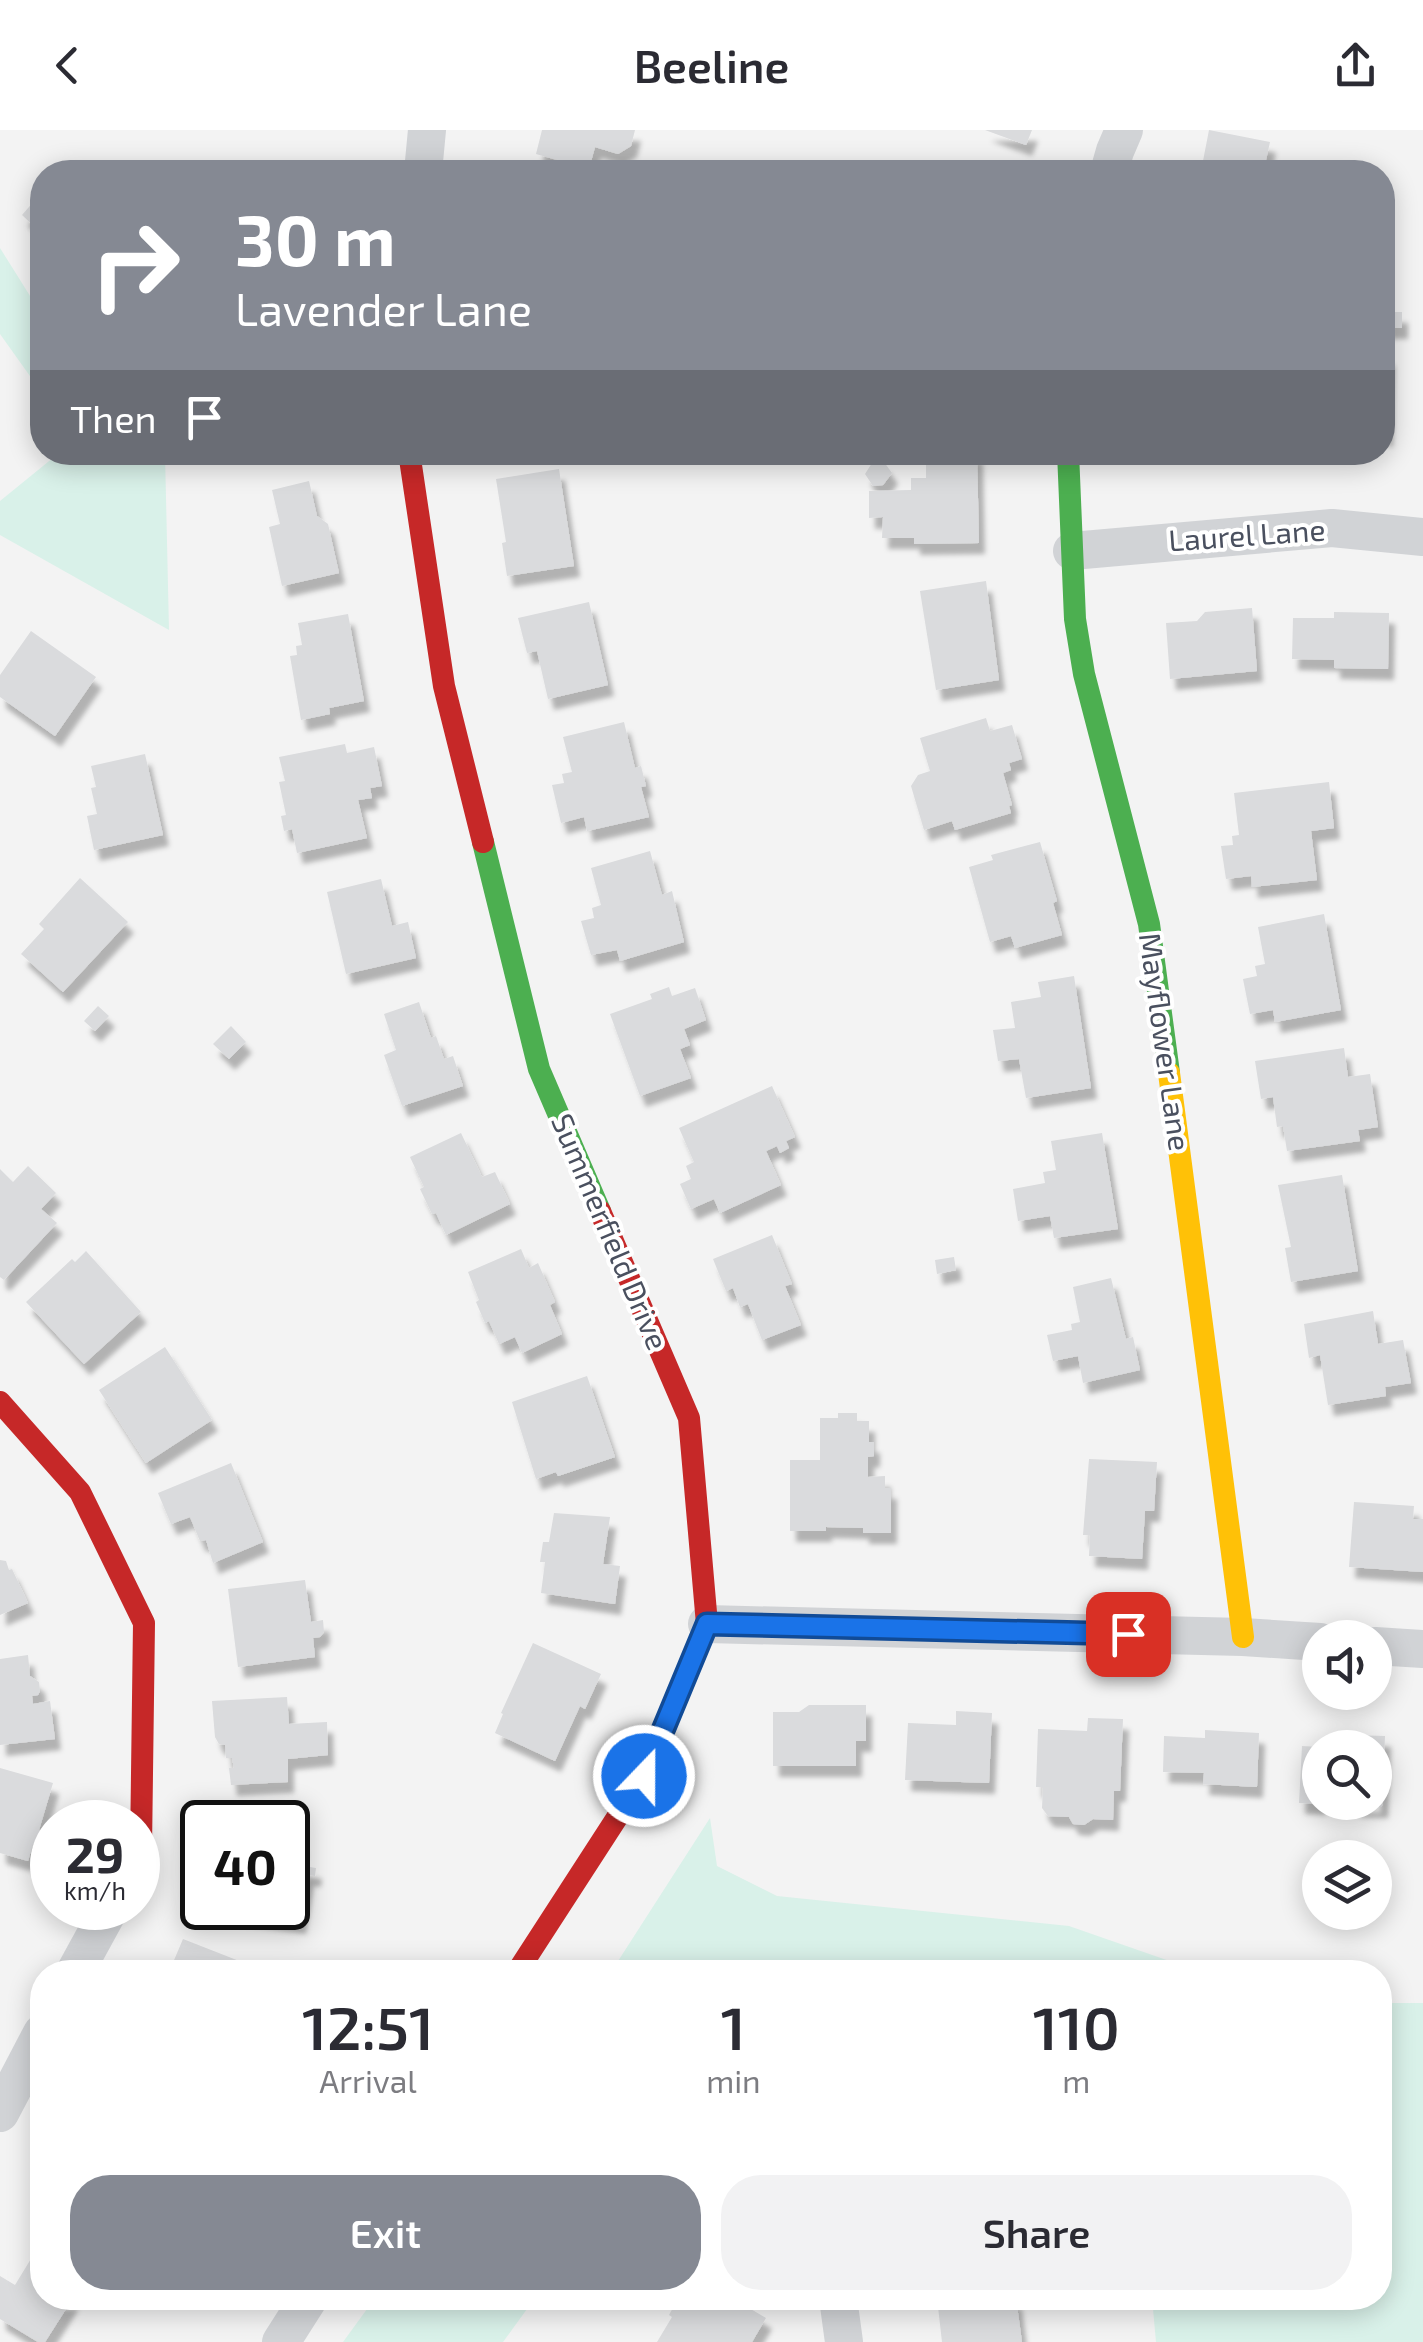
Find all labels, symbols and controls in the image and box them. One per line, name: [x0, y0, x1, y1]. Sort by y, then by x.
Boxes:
icon: back: [40, 38, 95, 93]
text: Beeline: [634, 38, 789, 92]
icon: share: [1328, 38, 1383, 93]
text: 30 m: [235, 196, 396, 280]
icon: right: [70, 200, 200, 330]
text: Lavender Lane: [235, 281, 532, 335]
icon: arrive: [177, 390, 232, 445]
text: Then: [70, 395, 157, 441]
street label: Laurel Lane: [1167, 511, 1326, 557]
street label: Mayflower Lane: [1133, 930, 1199, 1153]
street label: Summerfield Drive: [545, 1108, 677, 1355]
pin: [1086, 1592, 1171, 1677]
icon: arrive: [1101, 1607, 1156, 1662]
map controls: [1302, 1620, 1392, 1930]
button: sound: [1302, 1620, 1392, 1710]
position arrow: [592, 1724, 696, 1828]
button: search: [1302, 1730, 1392, 1820]
speed limit sign: 40: [180, 1800, 310, 1930]
text: 29: [66, 1823, 124, 1883]
button: layers: [1302, 1840, 1392, 1930]
text: km/h: [64, 1875, 126, 1905]
text: 12:51: [302, 1990, 434, 2062]
text: 1: [721, 1990, 746, 2062]
text: 110: [1033, 1990, 1120, 2062]
text: Arrival: [319, 2061, 417, 2099]
text: min: [706, 2061, 761, 2099]
text: m: [1062, 2061, 1090, 2099]
button: Exit: [70, 2175, 701, 2290]
button: Share: [721, 2175, 1352, 2290]

